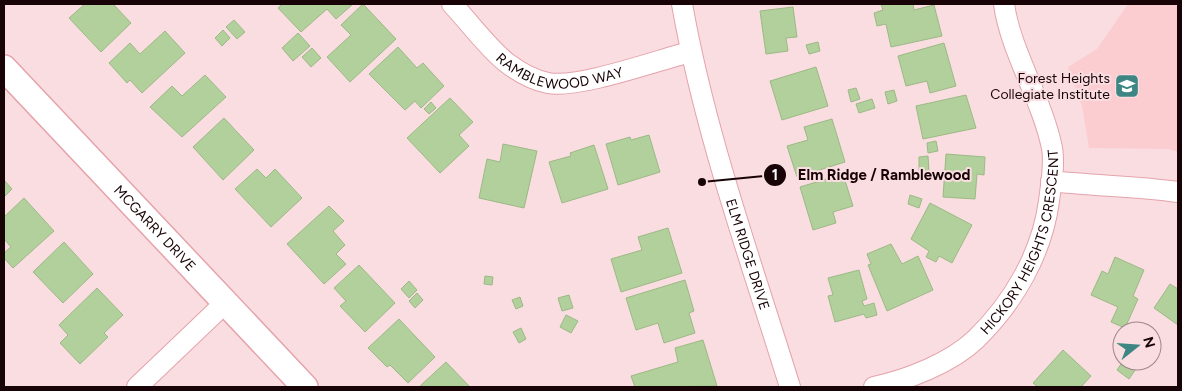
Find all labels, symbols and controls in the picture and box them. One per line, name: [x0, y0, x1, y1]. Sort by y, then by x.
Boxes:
street label: RAMBLEWOOD WAY: [492, 50, 626, 93]
place label: Forest Heights Collegiate Institute: [990, 70, 1110, 103]
school or university icon: Forest Heights Collegiate Institute: [1114, 73, 1140, 99]
street label: HICKORY HEIGHTS CRESCENT: [977, 148, 1062, 338]
callout: Elm Ridge / Ramblewood: [763, 160, 980, 190]
text: 1: [772, 166, 778, 184]
text: Elm Ridge / Ramblewood: [798, 166, 970, 184]
street label: MCGARRY DRIVE: [110, 182, 199, 275]
street label: ELM RIDGE DRIVE: [722, 197, 773, 312]
north arrow: [1112, 321, 1162, 371]
text: N: [1139, 335, 1159, 350]

